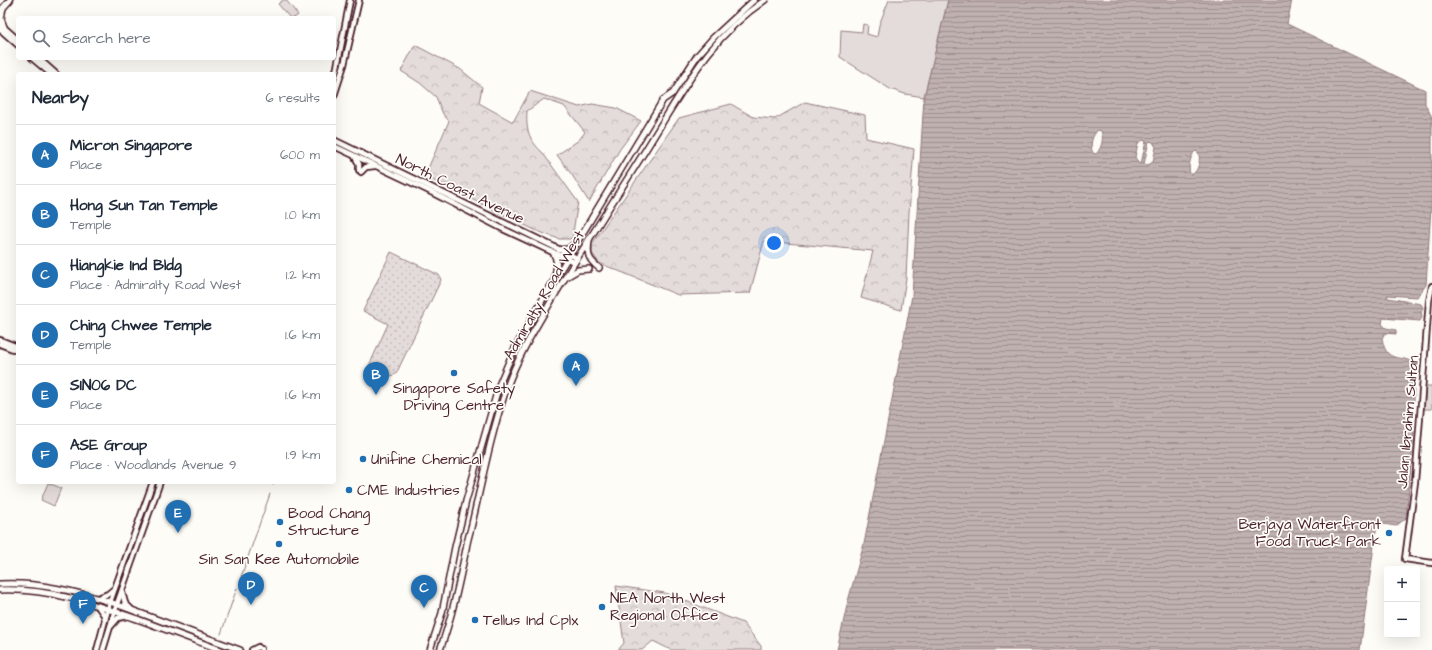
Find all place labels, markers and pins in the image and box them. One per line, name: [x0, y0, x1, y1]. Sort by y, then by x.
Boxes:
pin: A: [563, 353, 589, 386]
pin: B: [363, 362, 389, 395]
marker: Singapore Safety Driving Centre: [449, 368, 459, 378]
place label: Singapore Safety Driving Centre: [393, 378, 515, 417]
place label: Unifine Chemical: [371, 449, 482, 470]
marker: Unifine Chemical: [358, 454, 368, 464]
place label: CME Industries: [357, 480, 460, 501]
marker: CME Industries: [344, 485, 354, 495]
pin: E: [165, 500, 191, 533]
place label: Bood Chang Structure: [288, 503, 370, 541]
place label: Berjaya Waterfront Food Truck Park: [1238, 514, 1381, 552]
marker: Bood Chang Structure: [275, 517, 285, 527]
marker: Berjaya Waterfront Food Truck Park: [1384, 528, 1394, 538]
marker: Sin San Kee Automobile: [274, 539, 284, 549]
place label: Sin San Kee Automobile: [199, 549, 359, 570]
pin: D: [238, 572, 264, 605]
pin: C: [411, 575, 437, 608]
place label: NEA North West Regional Office: [610, 588, 725, 627]
pin: F: [70, 591, 96, 624]
marker: NEA North West Regional Office: [597, 602, 607, 612]
place label: Tellus Ind Cplx: [483, 610, 579, 631]
marker: Tellus Ind Cplx: [470, 615, 480, 625]

